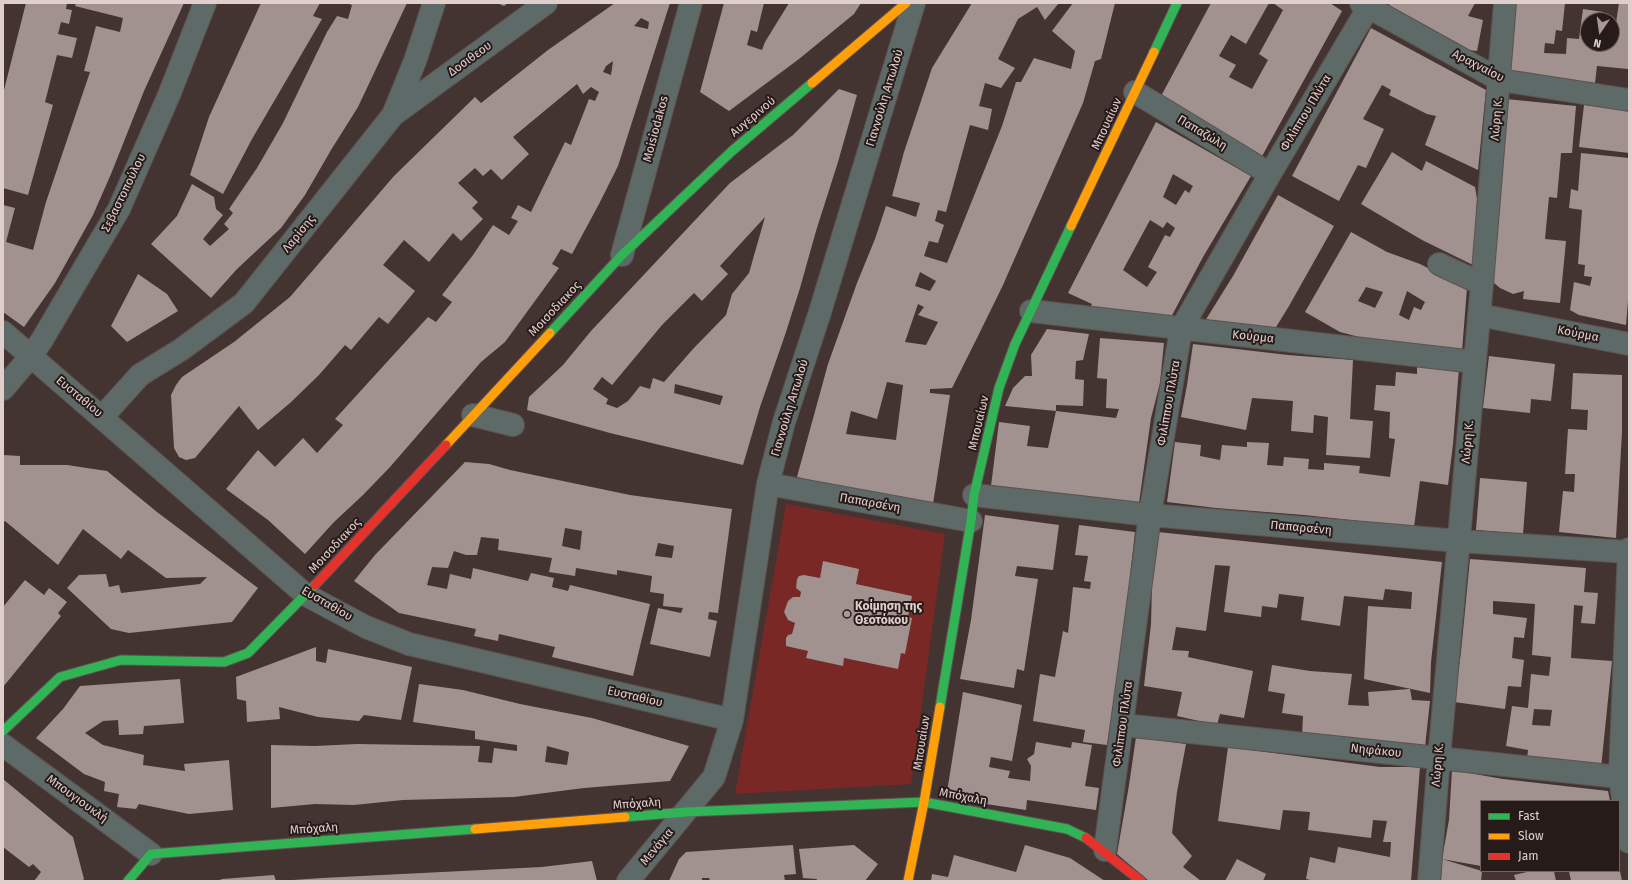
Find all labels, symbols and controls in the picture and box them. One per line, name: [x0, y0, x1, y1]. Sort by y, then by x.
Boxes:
north arrow: [1580, 12, 1620, 52]
text: N: [1592, 36, 1602, 50]
street label: Δοσιθεου: [445, 38, 495, 80]
street label: Αραχναίου: [1450, 47, 1506, 85]
street label: Γιαννούλη Αιτωλού: [863, 48, 907, 148]
street label: Φιλίππου Πλύτα: [1278, 72, 1334, 154]
street label: Moisiodakos: [640, 94, 672, 164]
street label: Αυγερινού: [727, 94, 779, 140]
street label: Μπουαίων: [1089, 96, 1125, 152]
street label: Λώρη Κ.: [1488, 97, 1506, 141]
street label: Παπαζώλη: [1174, 113, 1230, 153]
street label: Σεβαστοπούλου: [99, 152, 149, 234]
street label: Λαρίσης: [280, 212, 318, 256]
street label: Μοισοδιακος: [526, 278, 584, 340]
street label: Κούρμα: [1556, 323, 1600, 345]
street label: Κούρμα: [1231, 328, 1275, 346]
street label: Γιαννούλη Αιτωλού: [768, 358, 812, 458]
street label: Φιλίππου Πλύτα: [1154, 359, 1184, 447]
street label: Ευσταθίου: [53, 373, 105, 421]
street label: Μπουαίων: [966, 394, 992, 452]
street label: Λώρη Κ.: [1459, 420, 1477, 464]
street label: Παπαρσένη: [838, 491, 902, 515]
street label: Μοισοδιακος: [306, 515, 364, 577]
street label: Παπαρσένη: [1270, 518, 1332, 538]
street label: Ευσταθίου: [299, 584, 355, 624]
place label: Κοίμηση της Θεοτόκου: [855, 600, 922, 628]
marker: Κοίμηση της Θεοτόκου: [842, 609, 852, 619]
street label: Φιλίππου Πλύτα: [1110, 680, 1136, 768]
street label: Ευσταθίου: [606, 684, 664, 710]
street label: Μπουαίων: [911, 714, 933, 772]
street label: Νηφάκου: [1350, 741, 1402, 761]
street label: Λώρη Κ.: [1429, 743, 1447, 787]
street label: Μπουγιουκλή: [43, 772, 111, 826]
street label: Μπόχαλη: [938, 785, 988, 809]
street label: Μπόχαλη: [612, 795, 662, 813]
legend: [1480, 800, 1620, 872]
text: Fast: [1518, 809, 1540, 823]
street label: Μπόχαλη: [289, 820, 339, 838]
street label: Μενάγια: [637, 825, 677, 869]
text: Slow: [1518, 829, 1544, 843]
text: Jam: [1518, 849, 1538, 863]

